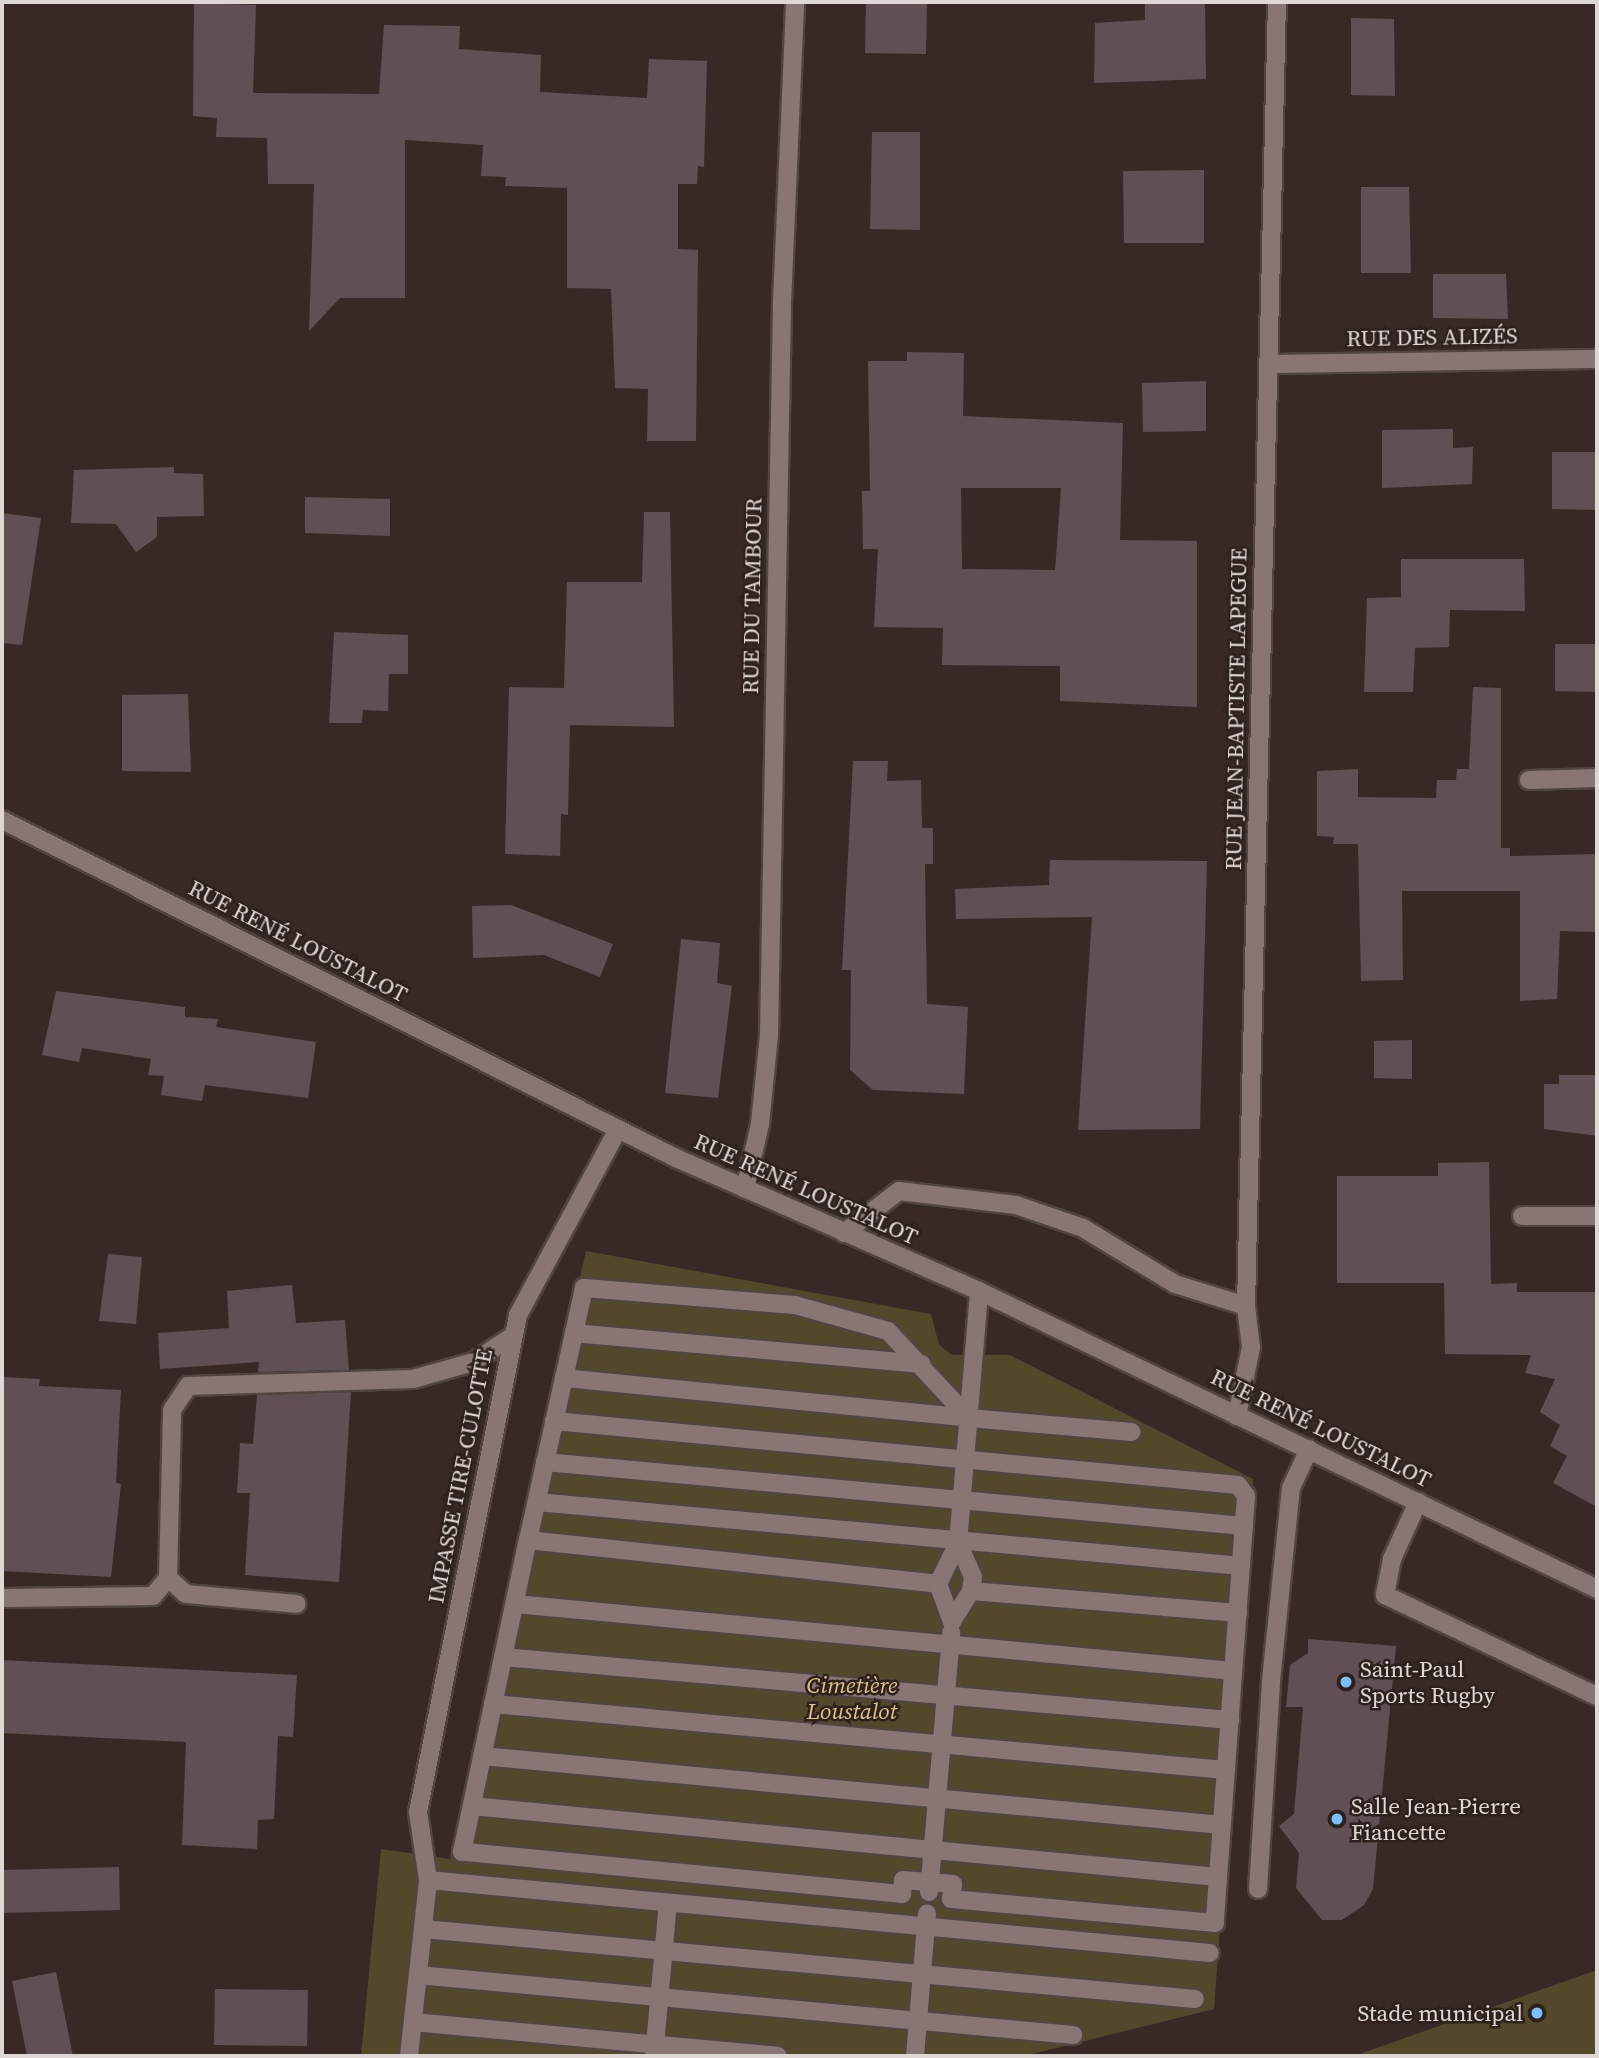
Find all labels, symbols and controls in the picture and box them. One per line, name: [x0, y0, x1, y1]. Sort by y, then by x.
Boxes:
street label: RUE DES ALIZÉS: [1346, 322, 1518, 352]
street label: RUE DU TAMBOUR: [736, 497, 768, 695]
street label: RUE JEAN-BAPTISTE LAPEGUE: [1219, 548, 1253, 870]
street label: RUE RENÉ LOUSTALOT: [184, 874, 412, 1008]
street label: RUE RENÉ LOUSTALOT: [690, 1127, 922, 1251]
street label: IMPASSE TIRE-CULOTTE: [422, 1346, 498, 1606]
street label: RUE RENÉ LOUSTALOT: [1206, 1363, 1436, 1493]
place label: Saint-Paul Sports Rugby: [1360, 1655, 1495, 1709]
park label: Cimetière Loustalot: [807, 1671, 897, 1725]
marker: Saint-Paul Sports Rugby: [1338, 1674, 1354, 1690]
place label: Salle Jean-Pierre Fiancette: [1351, 1792, 1521, 1846]
marker: Salle Jean-Pierre Fiancette: [1329, 1811, 1345, 1827]
place label: Stade municipal: [1358, 1999, 1523, 2027]
marker: Stade municipal: [1529, 2005, 1545, 2021]

